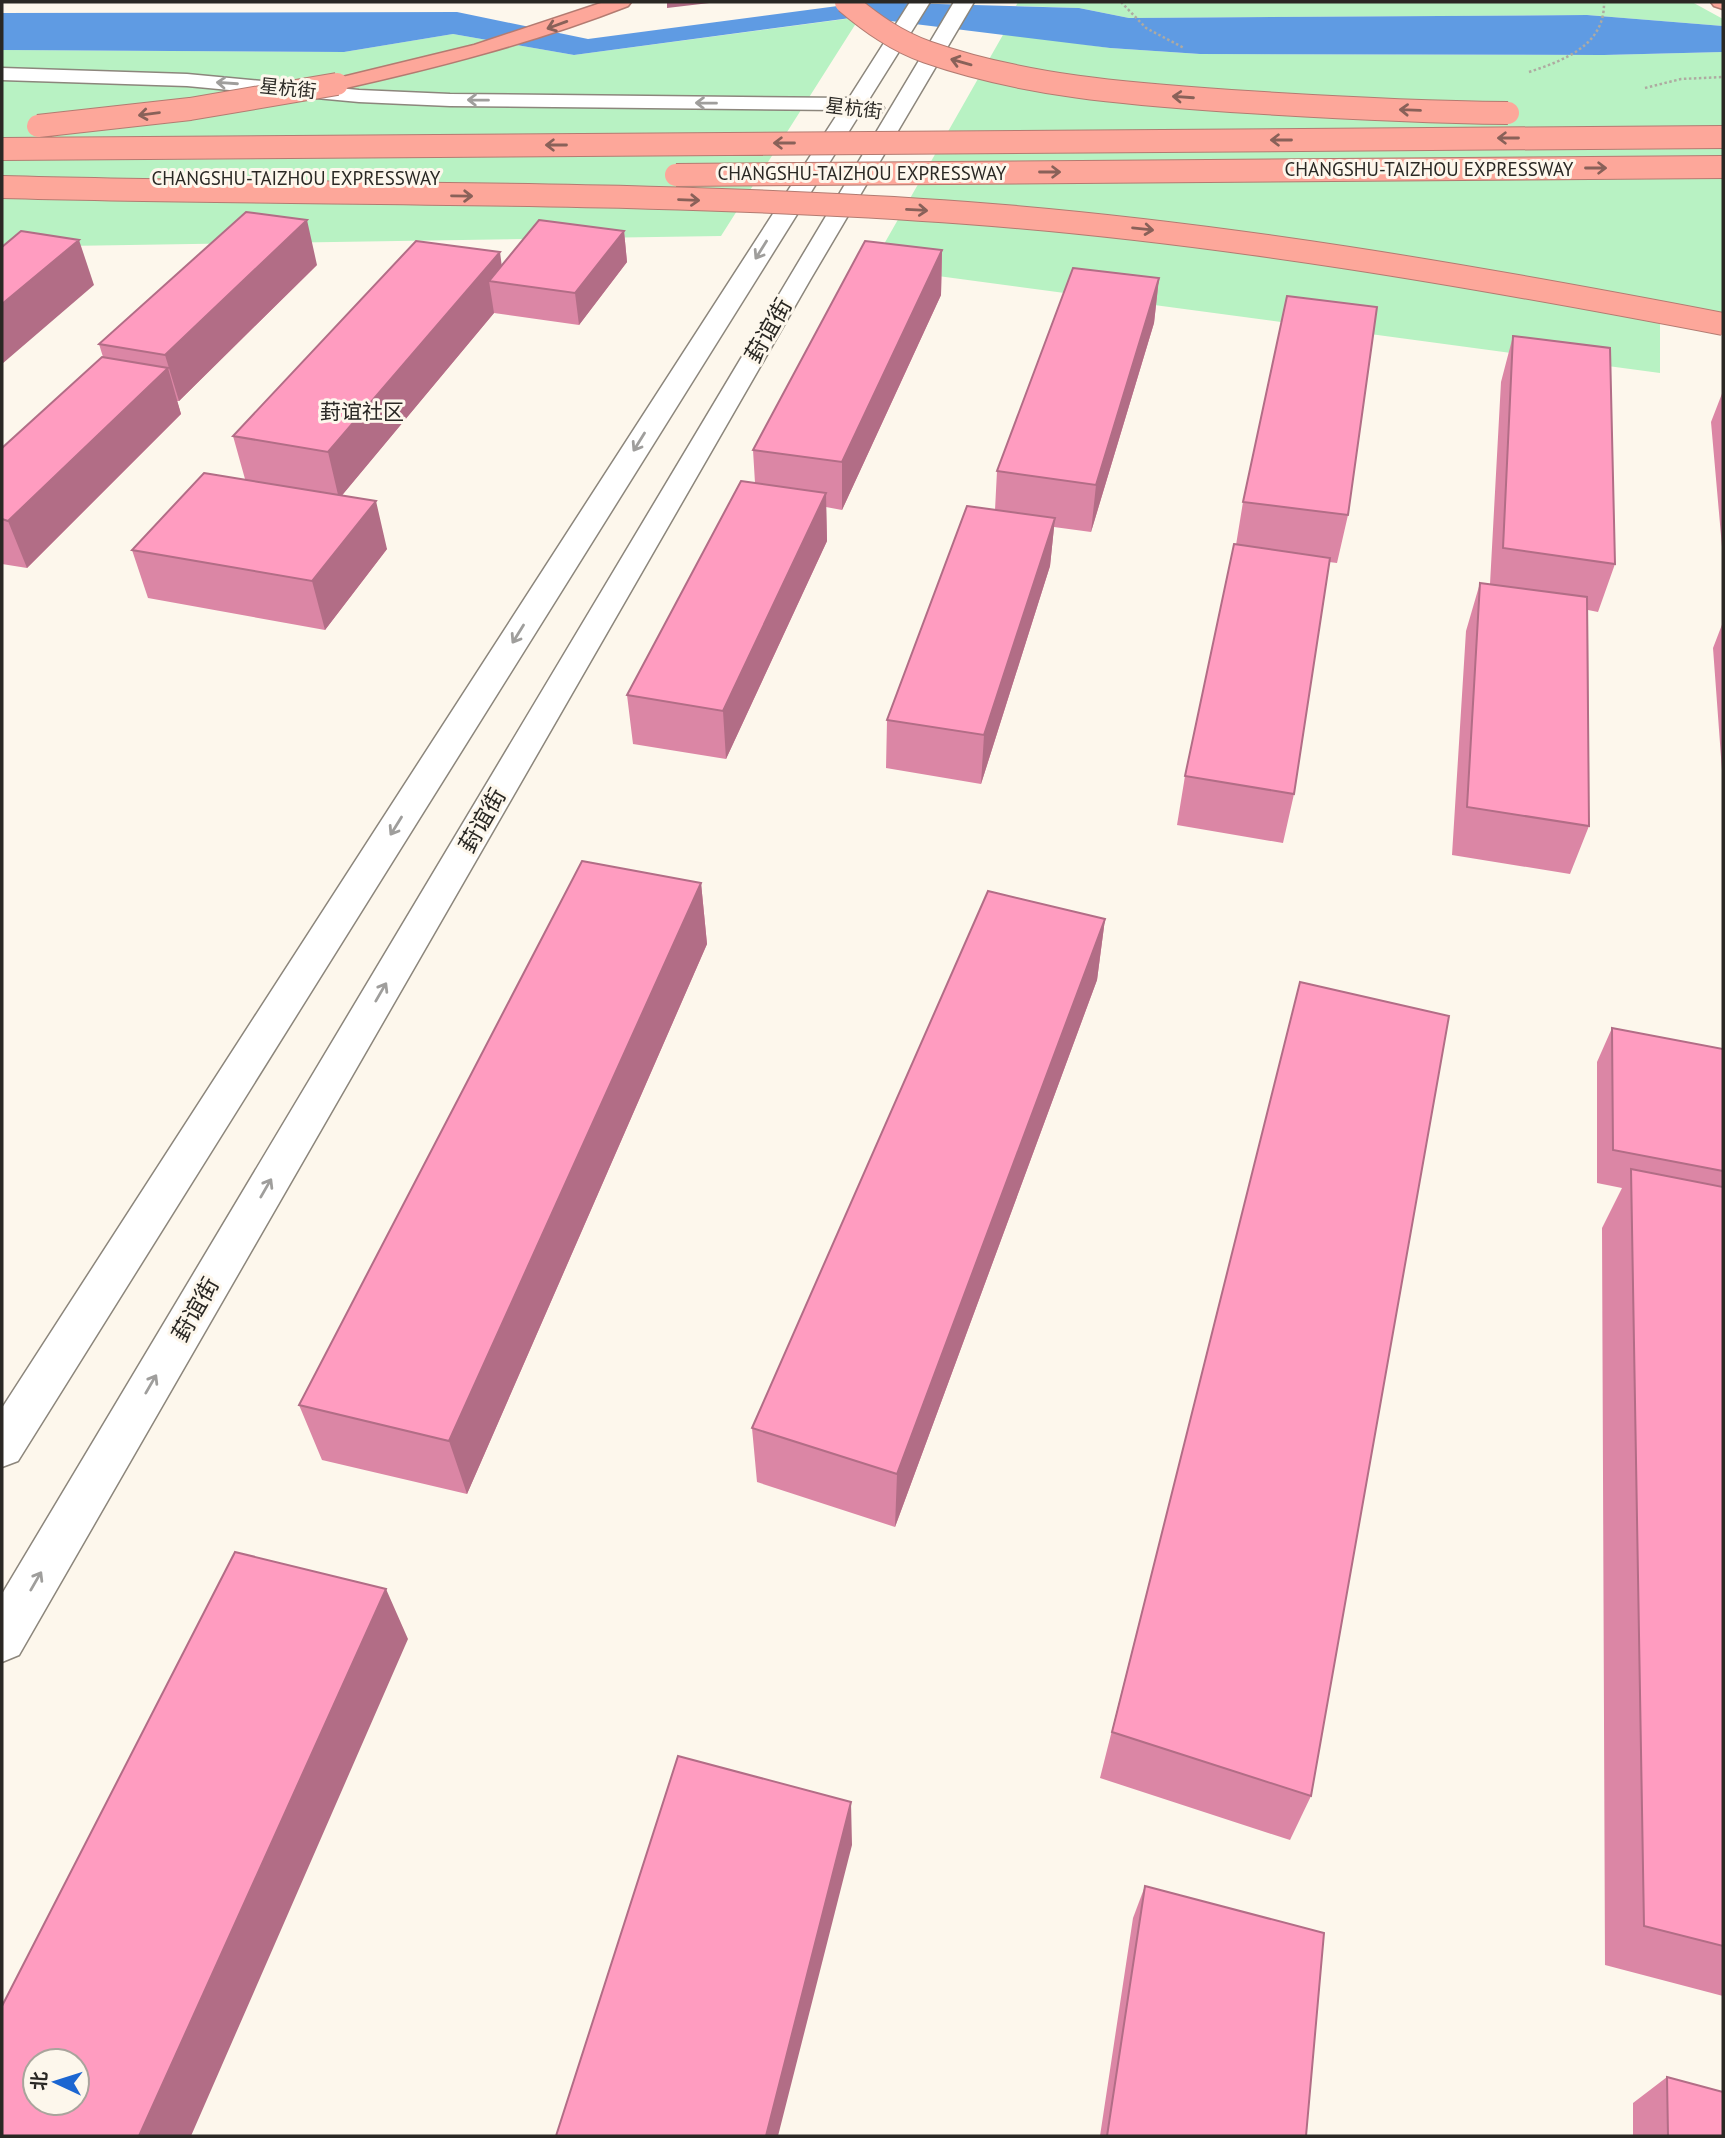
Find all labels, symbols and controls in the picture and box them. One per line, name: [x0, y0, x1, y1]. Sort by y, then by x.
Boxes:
one-way arrow: [546, 20, 568, 33]
one-way arrow: [951, 55, 973, 68]
street label: 星杭街: [258, 73, 318, 103]
one-way arrow: [216, 76, 239, 89]
one-way arrow: [1172, 90, 1195, 103]
street label: 星杭街: [824, 93, 884, 123]
one-way arrow: [467, 94, 490, 107]
one-way arrow: [694, 96, 717, 109]
one-way arrow: [1399, 104, 1422, 117]
one-way arrow: [138, 108, 160, 121]
one-way arrow: [1497, 131, 1520, 145]
one-way arrow: [1269, 133, 1292, 147]
one-way arrow: [772, 136, 795, 150]
one-way arrow: [545, 138, 568, 152]
street label: CHANGSHU-TAIZHOU EXPRESSWAY: [1285, 157, 1574, 181]
street label: CHANGSHU-TAIZHOU EXPRESSWAY: [718, 161, 1007, 185]
one-way arrow: [1584, 161, 1607, 175]
one-way arrow: [1038, 165, 1061, 179]
street label: CHANGSHU-TAIZHOU EXPRESSWAY: [152, 166, 441, 190]
one-way arrow: [450, 189, 473, 202]
one-way arrow: [678, 194, 701, 207]
one-way arrow: [905, 203, 928, 216]
one-way arrow: [1131, 223, 1154, 236]
one-way arrow: [754, 240, 769, 259]
street label: 葑谊街: [738, 293, 798, 367]
district label: 葑谊社区: [320, 398, 404, 425]
one-way arrow: [632, 432, 647, 451]
one-way arrow: [510, 624, 525, 643]
street label: 葑谊街: [452, 783, 512, 857]
one-way arrow: [388, 816, 402, 836]
one-way arrow: [374, 982, 388, 1002]
one-way arrow: [259, 1178, 273, 1198]
street label: 葑谊街: [165, 1272, 225, 1346]
one-way arrow: [144, 1375, 158, 1395]
one-way arrow: [29, 1571, 43, 1591]
north arrow: [21, 2047, 91, 2117]
text: 北: [26, 2070, 52, 2091]

